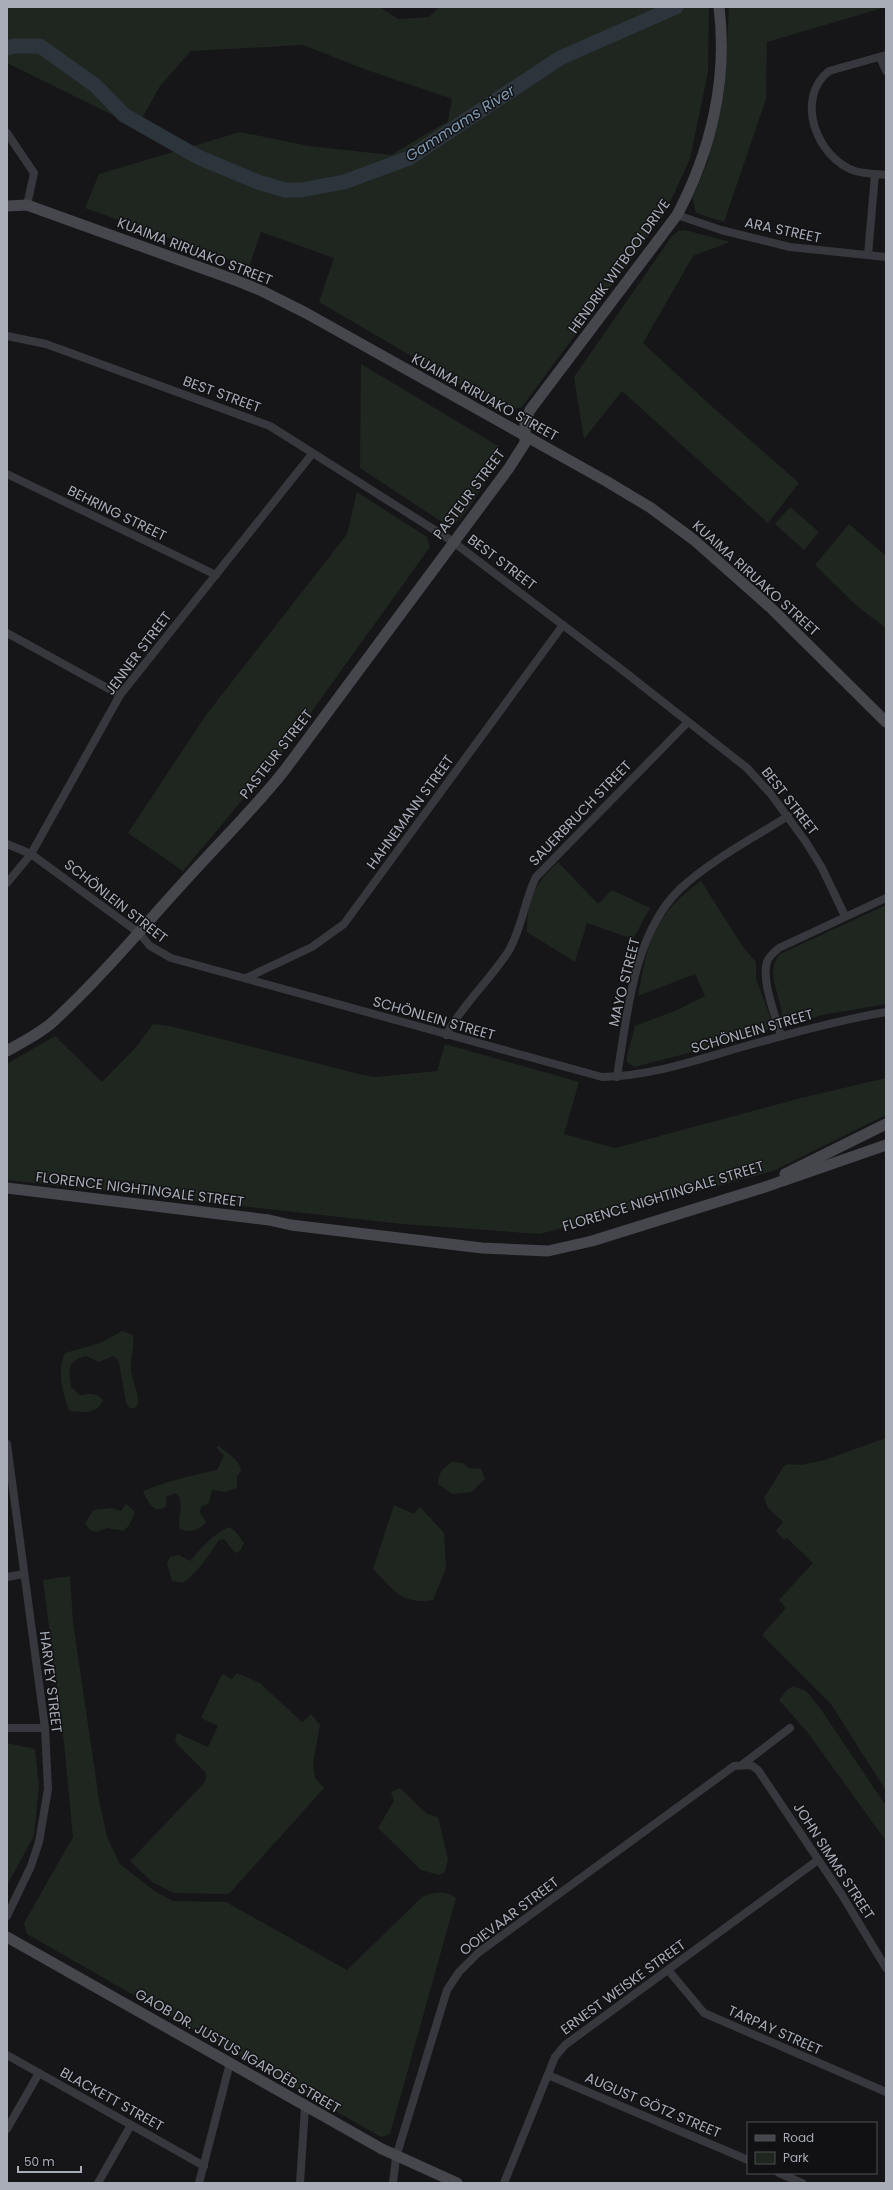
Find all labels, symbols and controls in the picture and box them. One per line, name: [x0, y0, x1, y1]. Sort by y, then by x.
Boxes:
water label: Gammams River: [401, 79, 519, 166]
street label: HENDRIK WITBOOI DRIVE: [563, 195, 675, 337]
street label: KUAIMA RIRUAKO STREET: [115, 212, 276, 290]
street label: ARA STREET: [743, 212, 823, 248]
street label: KUAIMA RIRUAKO STREET: [408, 348, 562, 446]
street label: BEST STREET: [180, 371, 264, 417]
street label: PASTEUR STREET: [428, 444, 510, 543]
street label: BEHRING STREET: [64, 480, 170, 546]
street label: KUAIMA RIRUAKO STREET: [688, 515, 824, 641]
street label: BEST STREET: [463, 529, 541, 595]
street label: JENNER STREET: [100, 607, 176, 699]
street label: PASTEUR STREET: [235, 705, 318, 803]
street label: HAHNEMANN STREET: [362, 750, 459, 873]
street label: SAUERBRUCH STREET: [524, 755, 636, 870]
street label: BEST STREET: [757, 763, 823, 840]
street label: SCHÖNLEIN STREET: [60, 854, 172, 948]
street label: MAYO STREET: [603, 935, 645, 1028]
street label: SCHÖNLEIN STREET: [371, 991, 498, 1045]
street label: SCHÖNLEIN STREET: [689, 1004, 816, 1058]
street label: FLORENCE NIGHTINGALE STREET: [560, 1156, 767, 1236]
street label: FLORENCE NIGHTINGALE STREET: [35, 1166, 246, 1212]
street label: HARVEY STREET: [35, 1630, 67, 1734]
street label: JOHN SIMMS STREET: [789, 1799, 880, 1924]
street label: OOIEVAAR STREET: [455, 1872, 563, 1960]
street label: ERNEST WEISKE STREET: [556, 1934, 690, 2039]
street label: GAOB DR. JUSTUS ǁGAROËB STREET: [132, 1984, 345, 2118]
street label: TARPAY STREET: [725, 2000, 826, 2060]
street label: BLACKETT STREET: [57, 2062, 168, 2136]
street label: AUGUST GÖTZ STREET: [582, 2067, 724, 2143]
legend: [747, 2122, 877, 2174]
text: Road: [783, 2129, 814, 2146]
scale bar: [18, 2148, 81, 2174]
text: Park: [783, 2149, 810, 2166]
text: 50 m: [24, 2153, 55, 2170]

